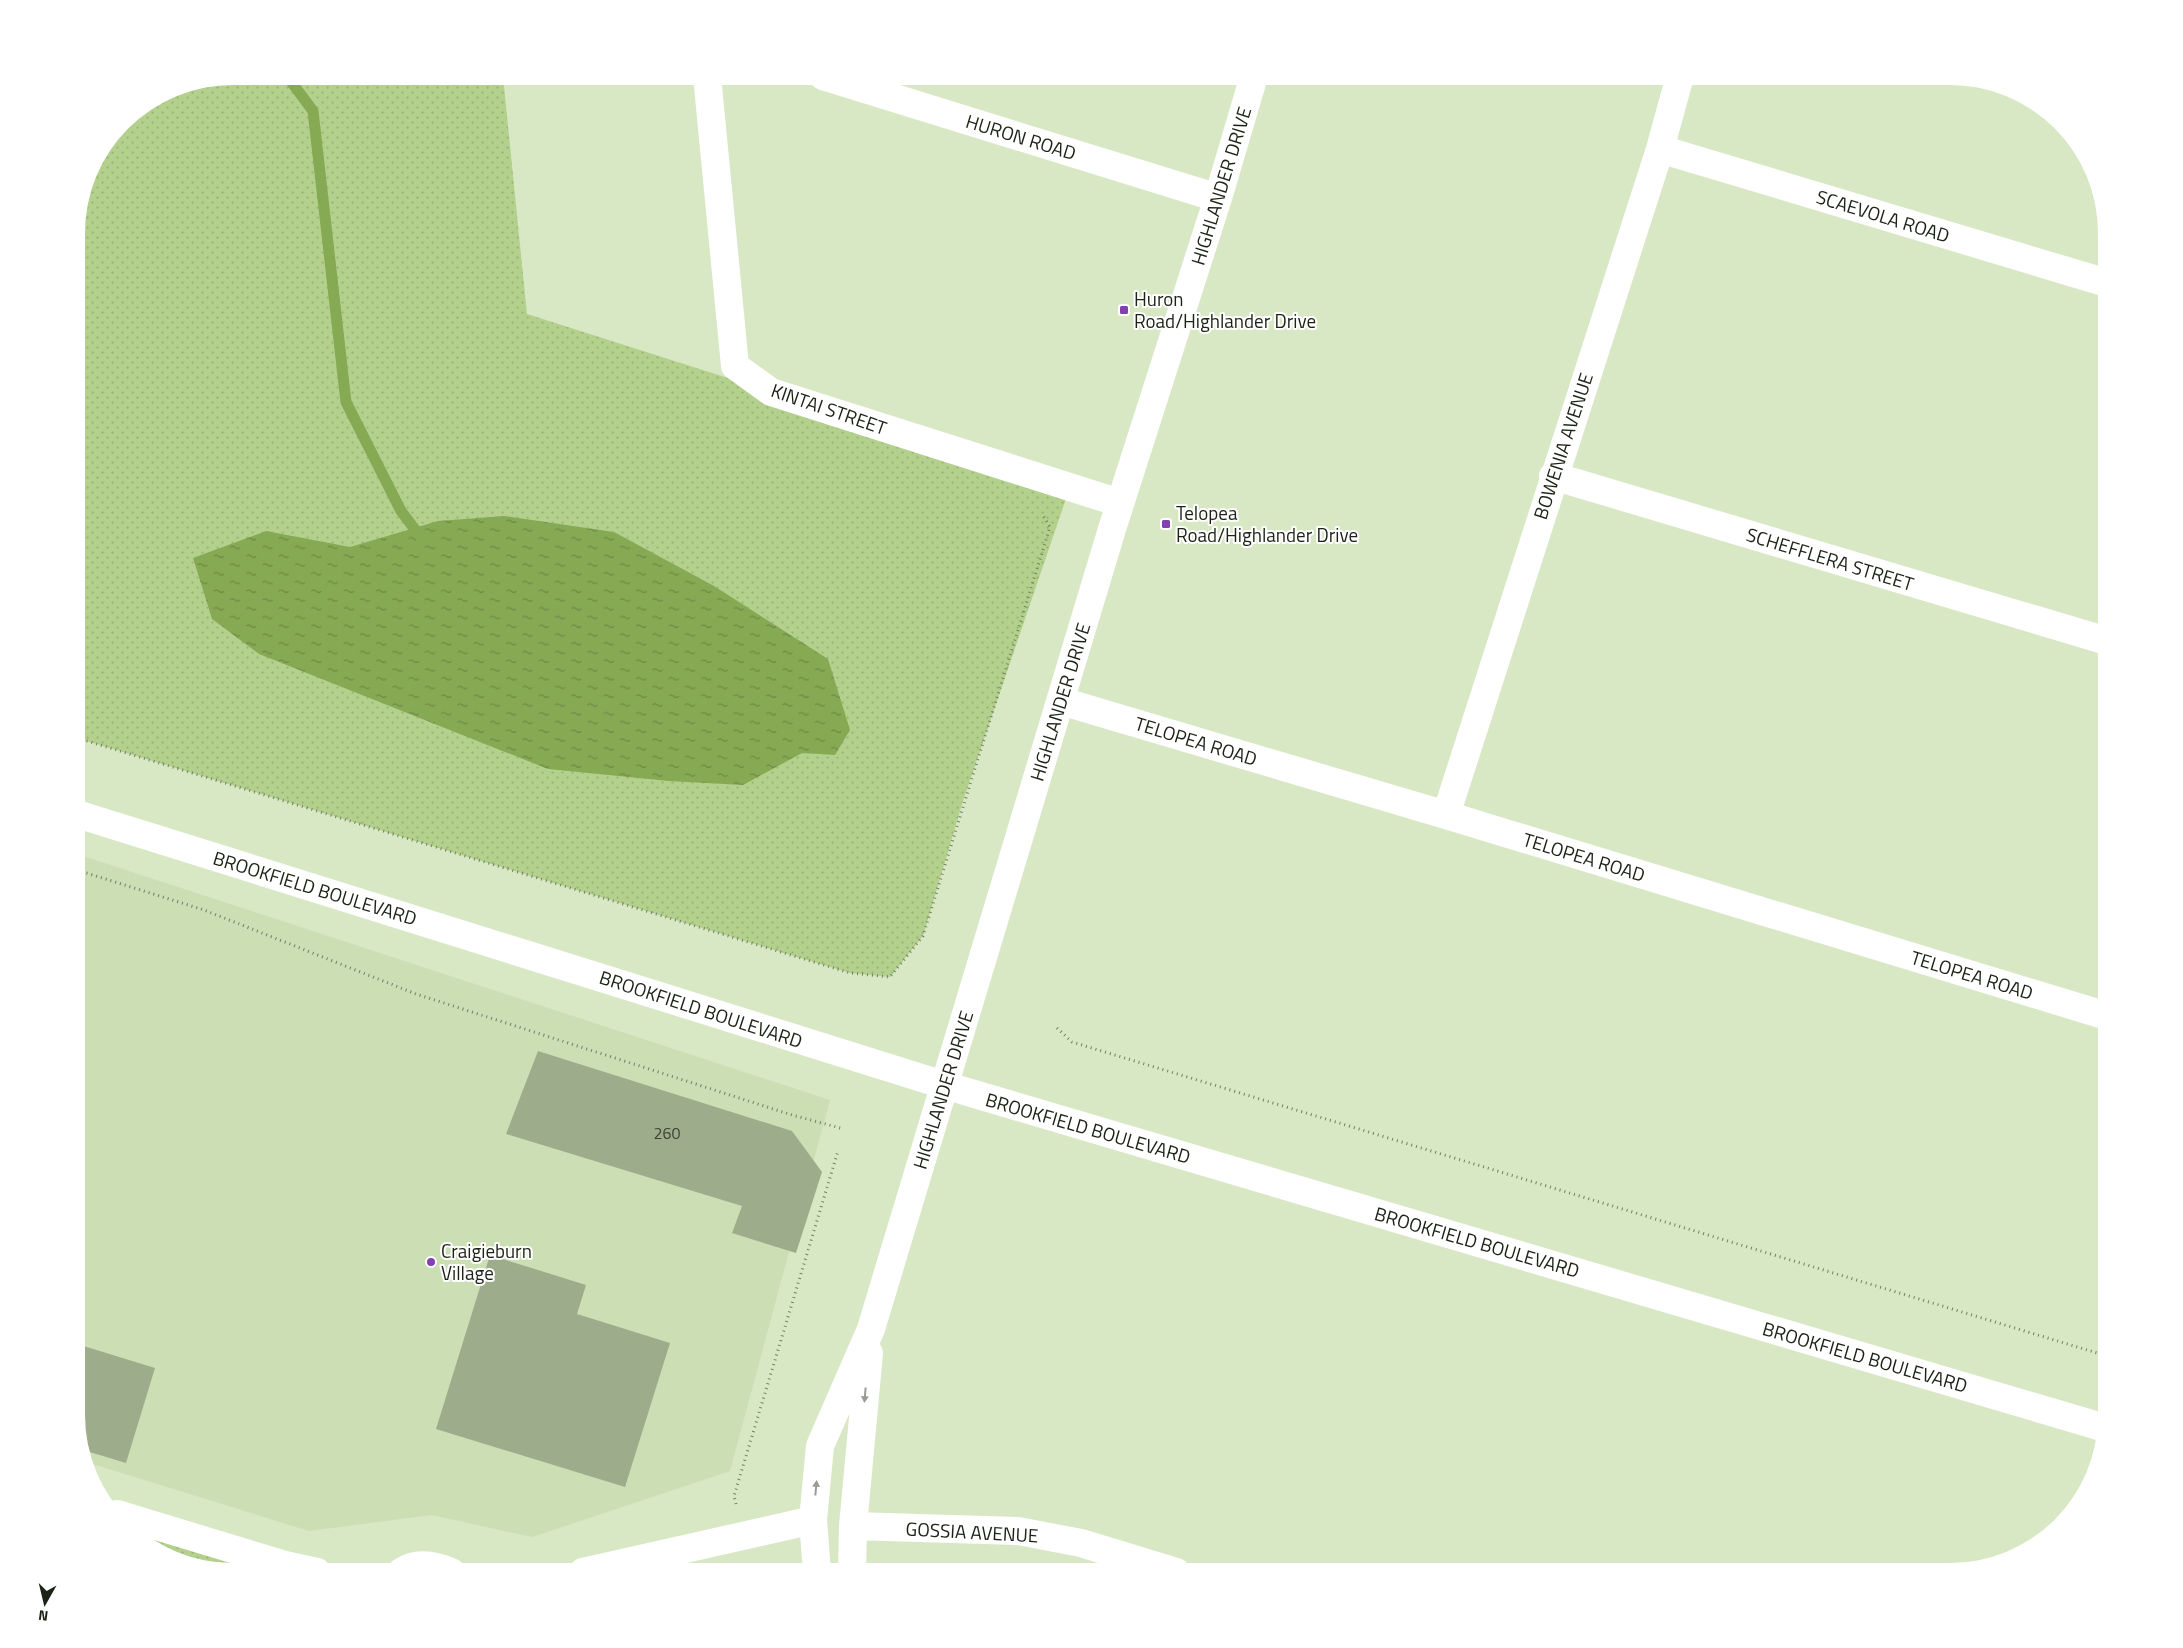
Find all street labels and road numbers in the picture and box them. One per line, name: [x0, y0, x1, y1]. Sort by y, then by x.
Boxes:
street label: HIGHLANDER DRIVE: [1183, 103, 1258, 269]
street label: HURON ROAD: [962, 106, 1080, 167]
street label: SCAEVOLA ROAD: [1813, 181, 1953, 250]
street label: BOWENIA AVENUE: [1525, 369, 1600, 523]
street label: KINTAI STREET: [767, 375, 891, 442]
street label: SCHEFFLERA STREET: [1743, 519, 1917, 598]
street label: HIGHLANDER DRIVE: [1022, 619, 1097, 785]
street label: TELOPEA ROAD: [1131, 708, 1261, 773]
street label: TELOPEA ROAD: [1519, 824, 1649, 889]
street label: BROOKFIELD BOULEVARD: [210, 843, 421, 932]
street label: TELOPEA ROAD: [1907, 942, 2037, 1007]
street label: BROOKFIELD BOULEVARD: [596, 962, 806, 1055]
street label: HIGHLANDER DRIVE: [905, 1007, 980, 1173]
street label: BROOKFIELD BOULEVARD: [982, 1084, 1194, 1171]
street label: BROOKFIELD BOULEVARD: [1371, 1198, 1583, 1285]
street label: BROOKFIELD BOULEVARD: [1759, 1313, 1971, 1400]
street label: GOSSIA AVENUE: [905, 1514, 1039, 1549]

